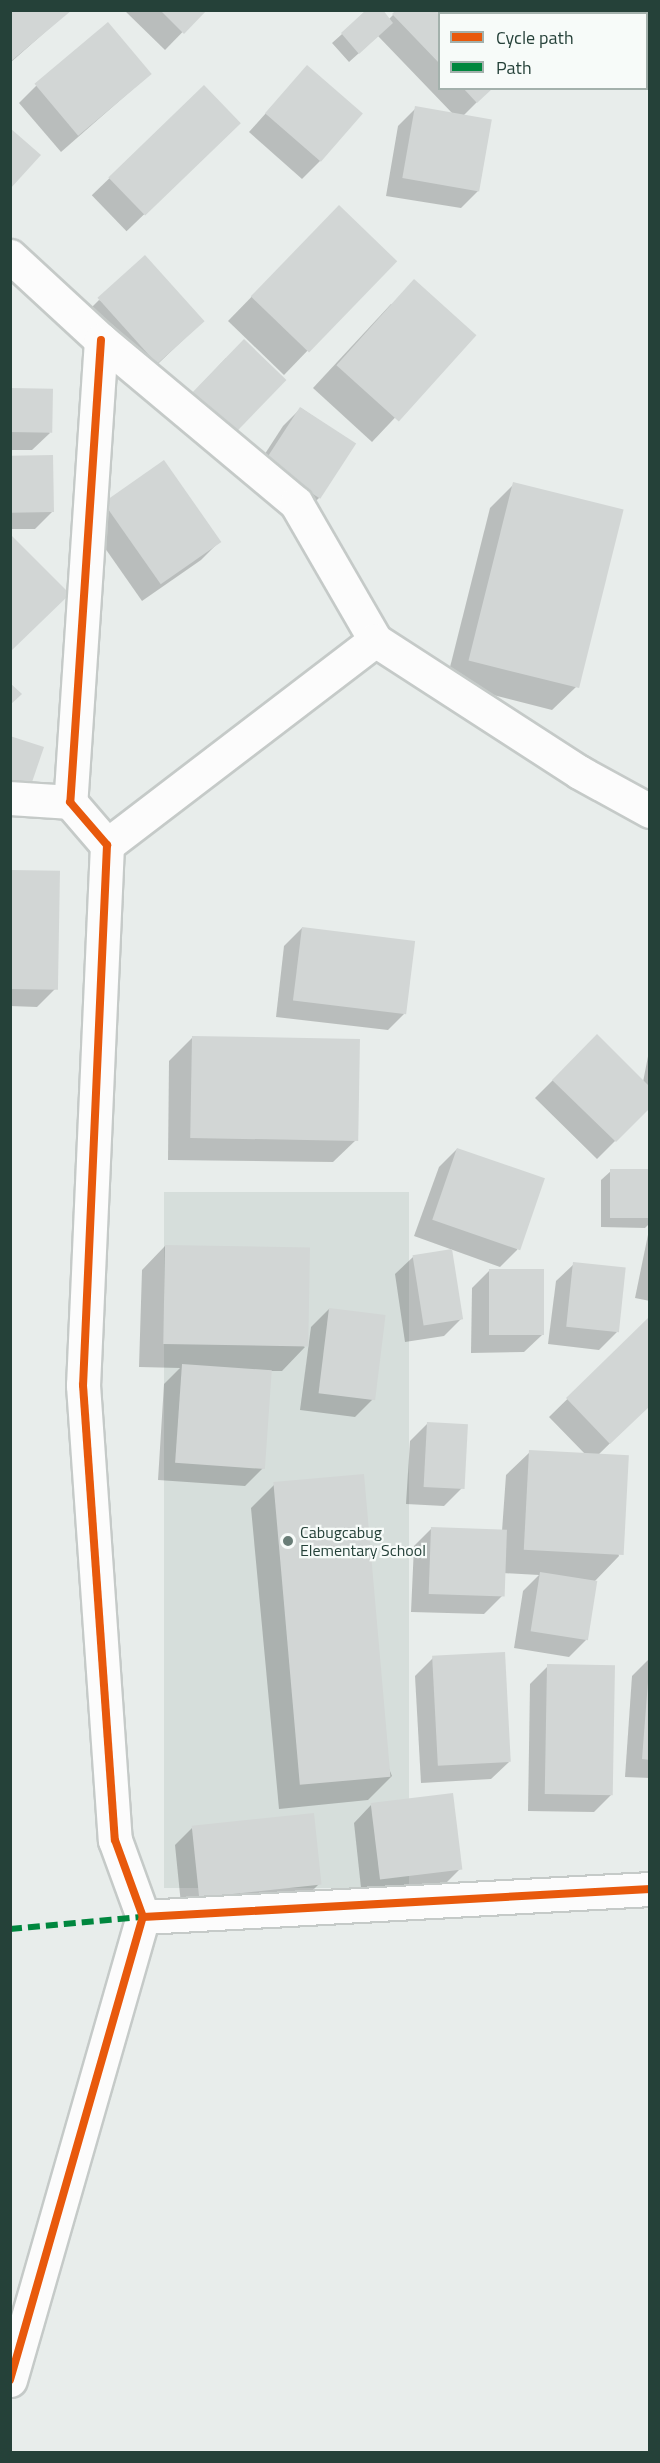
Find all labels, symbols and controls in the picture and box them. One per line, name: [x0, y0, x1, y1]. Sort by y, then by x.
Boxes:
legend: [438, 12, 648, 90]
text: Cycle path: [496, 24, 574, 51]
text: Path: [496, 54, 532, 81]
place label: Cabugcabug Elementary School: [300, 1522, 426, 1560]
marker: Cabugcabug Elementary School: [281, 1534, 295, 1548]

